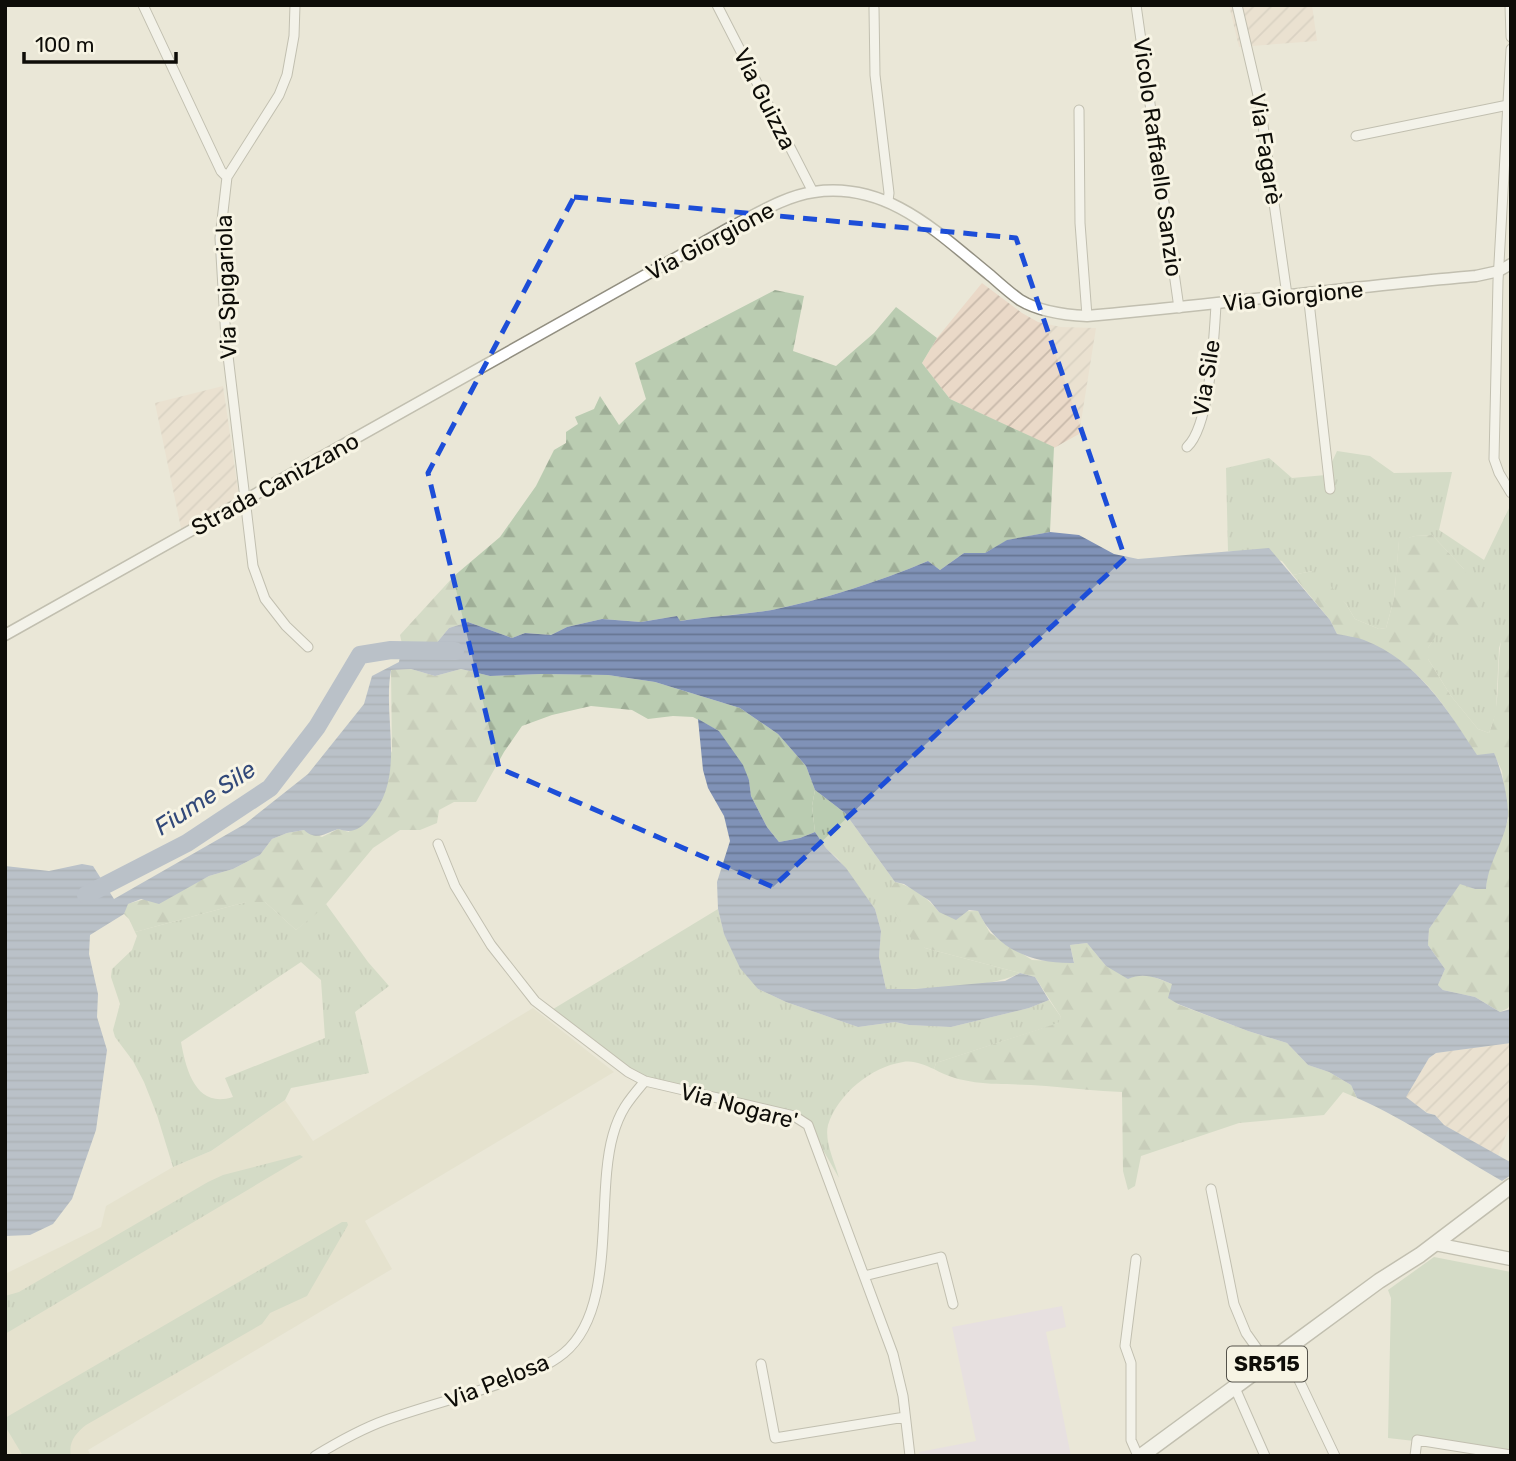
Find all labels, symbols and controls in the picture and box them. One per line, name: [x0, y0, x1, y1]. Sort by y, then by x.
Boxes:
scale bar: [24, 21, 177, 65]
text: 100 m: [35, 32, 94, 57]
street label: Vicolo Raffaello Sanzio: [1127, 36, 1189, 278]
street label: Via Guizza: [728, 44, 802, 154]
street label: Via Fagarè: [1243, 91, 1289, 207]
street label: Via Giorgione: [641, 196, 779, 286]
street label: Via Spigariola: [209, 214, 243, 360]
street label: Via Giorgione: [1221, 275, 1365, 317]
street label: Via Sile: [1186, 338, 1226, 418]
street label: Strada Canizzano: [186, 426, 364, 542]
water label: Fiume Sile: [149, 755, 261, 841]
street label: Via Nogare': [677, 1077, 801, 1135]
road number: SR515: [1227, 1346, 1307, 1382]
street label: Via Pelosa: [441, 1347, 553, 1415]

